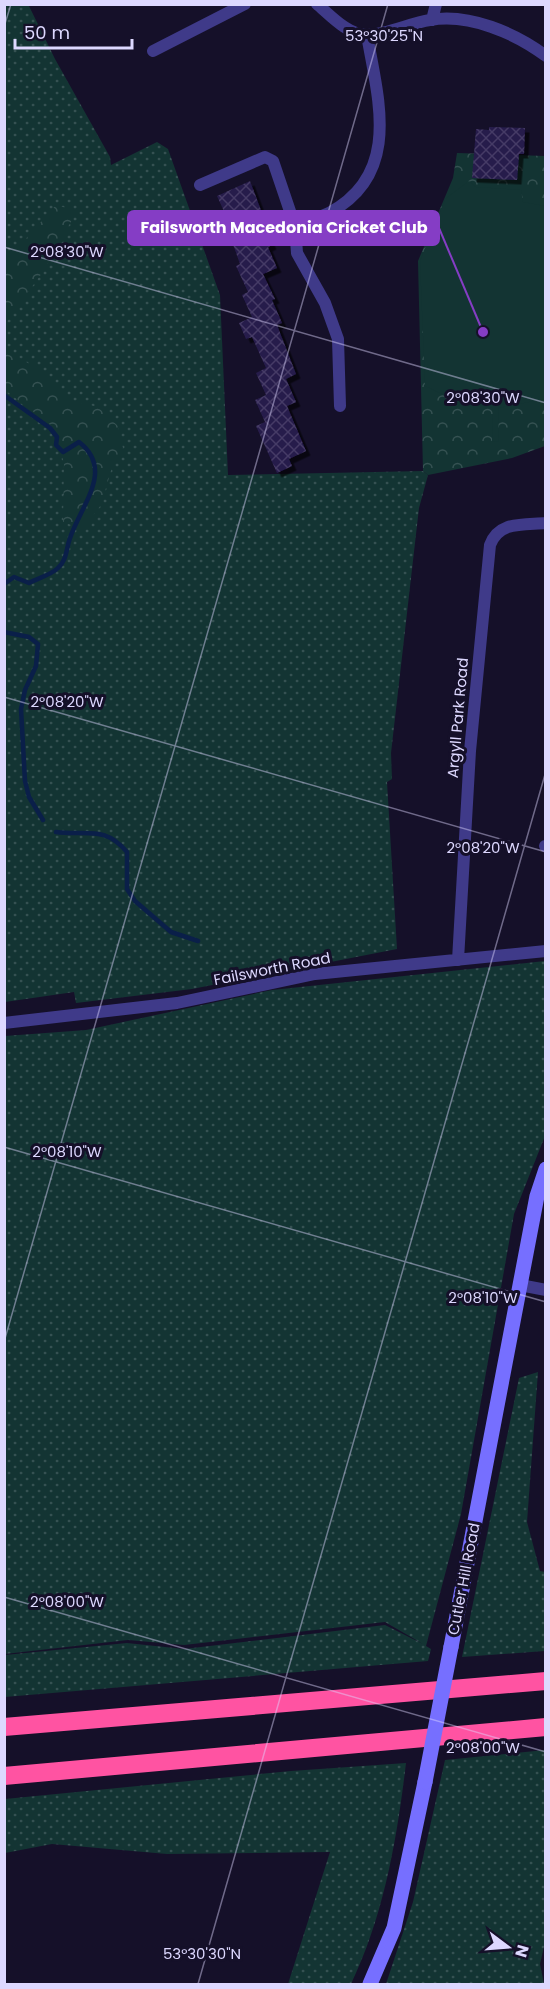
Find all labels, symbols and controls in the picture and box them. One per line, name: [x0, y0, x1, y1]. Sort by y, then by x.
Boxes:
scale bar: [15, 12, 132, 50]
text: 50 m: [24, 20, 70, 45]
text: 53°30'25"N: [345, 25, 423, 46]
callout: Failsworth Macedonia Cricket Club: [128, 211, 439, 245]
text: Failsworth Macedonia Cricket Club: [140, 216, 428, 239]
text: 2°08'30"W: [30, 241, 104, 262]
text: 2°08'30"W: [446, 387, 520, 408]
street label: Argyll Park Road: [442, 657, 473, 779]
text: 2°08'20"W: [30, 691, 104, 712]
text: 2°08'20"W: [446, 837, 520, 858]
street label: Failsworth Road: [212, 947, 332, 990]
text: 2°08'10"W: [32, 1141, 102, 1162]
text: 2°08'10"W: [448, 1287, 518, 1308]
street label: Cutler Hill Road: [442, 1521, 485, 1637]
text: 2°08'00"W: [30, 1591, 104, 1612]
text: 2°08'00"W: [446, 1737, 520, 1758]
north arrow: [478, 1917, 538, 1977]
text: N: [509, 1942, 535, 1960]
text: 53°30'30"N: [163, 1943, 241, 1964]

